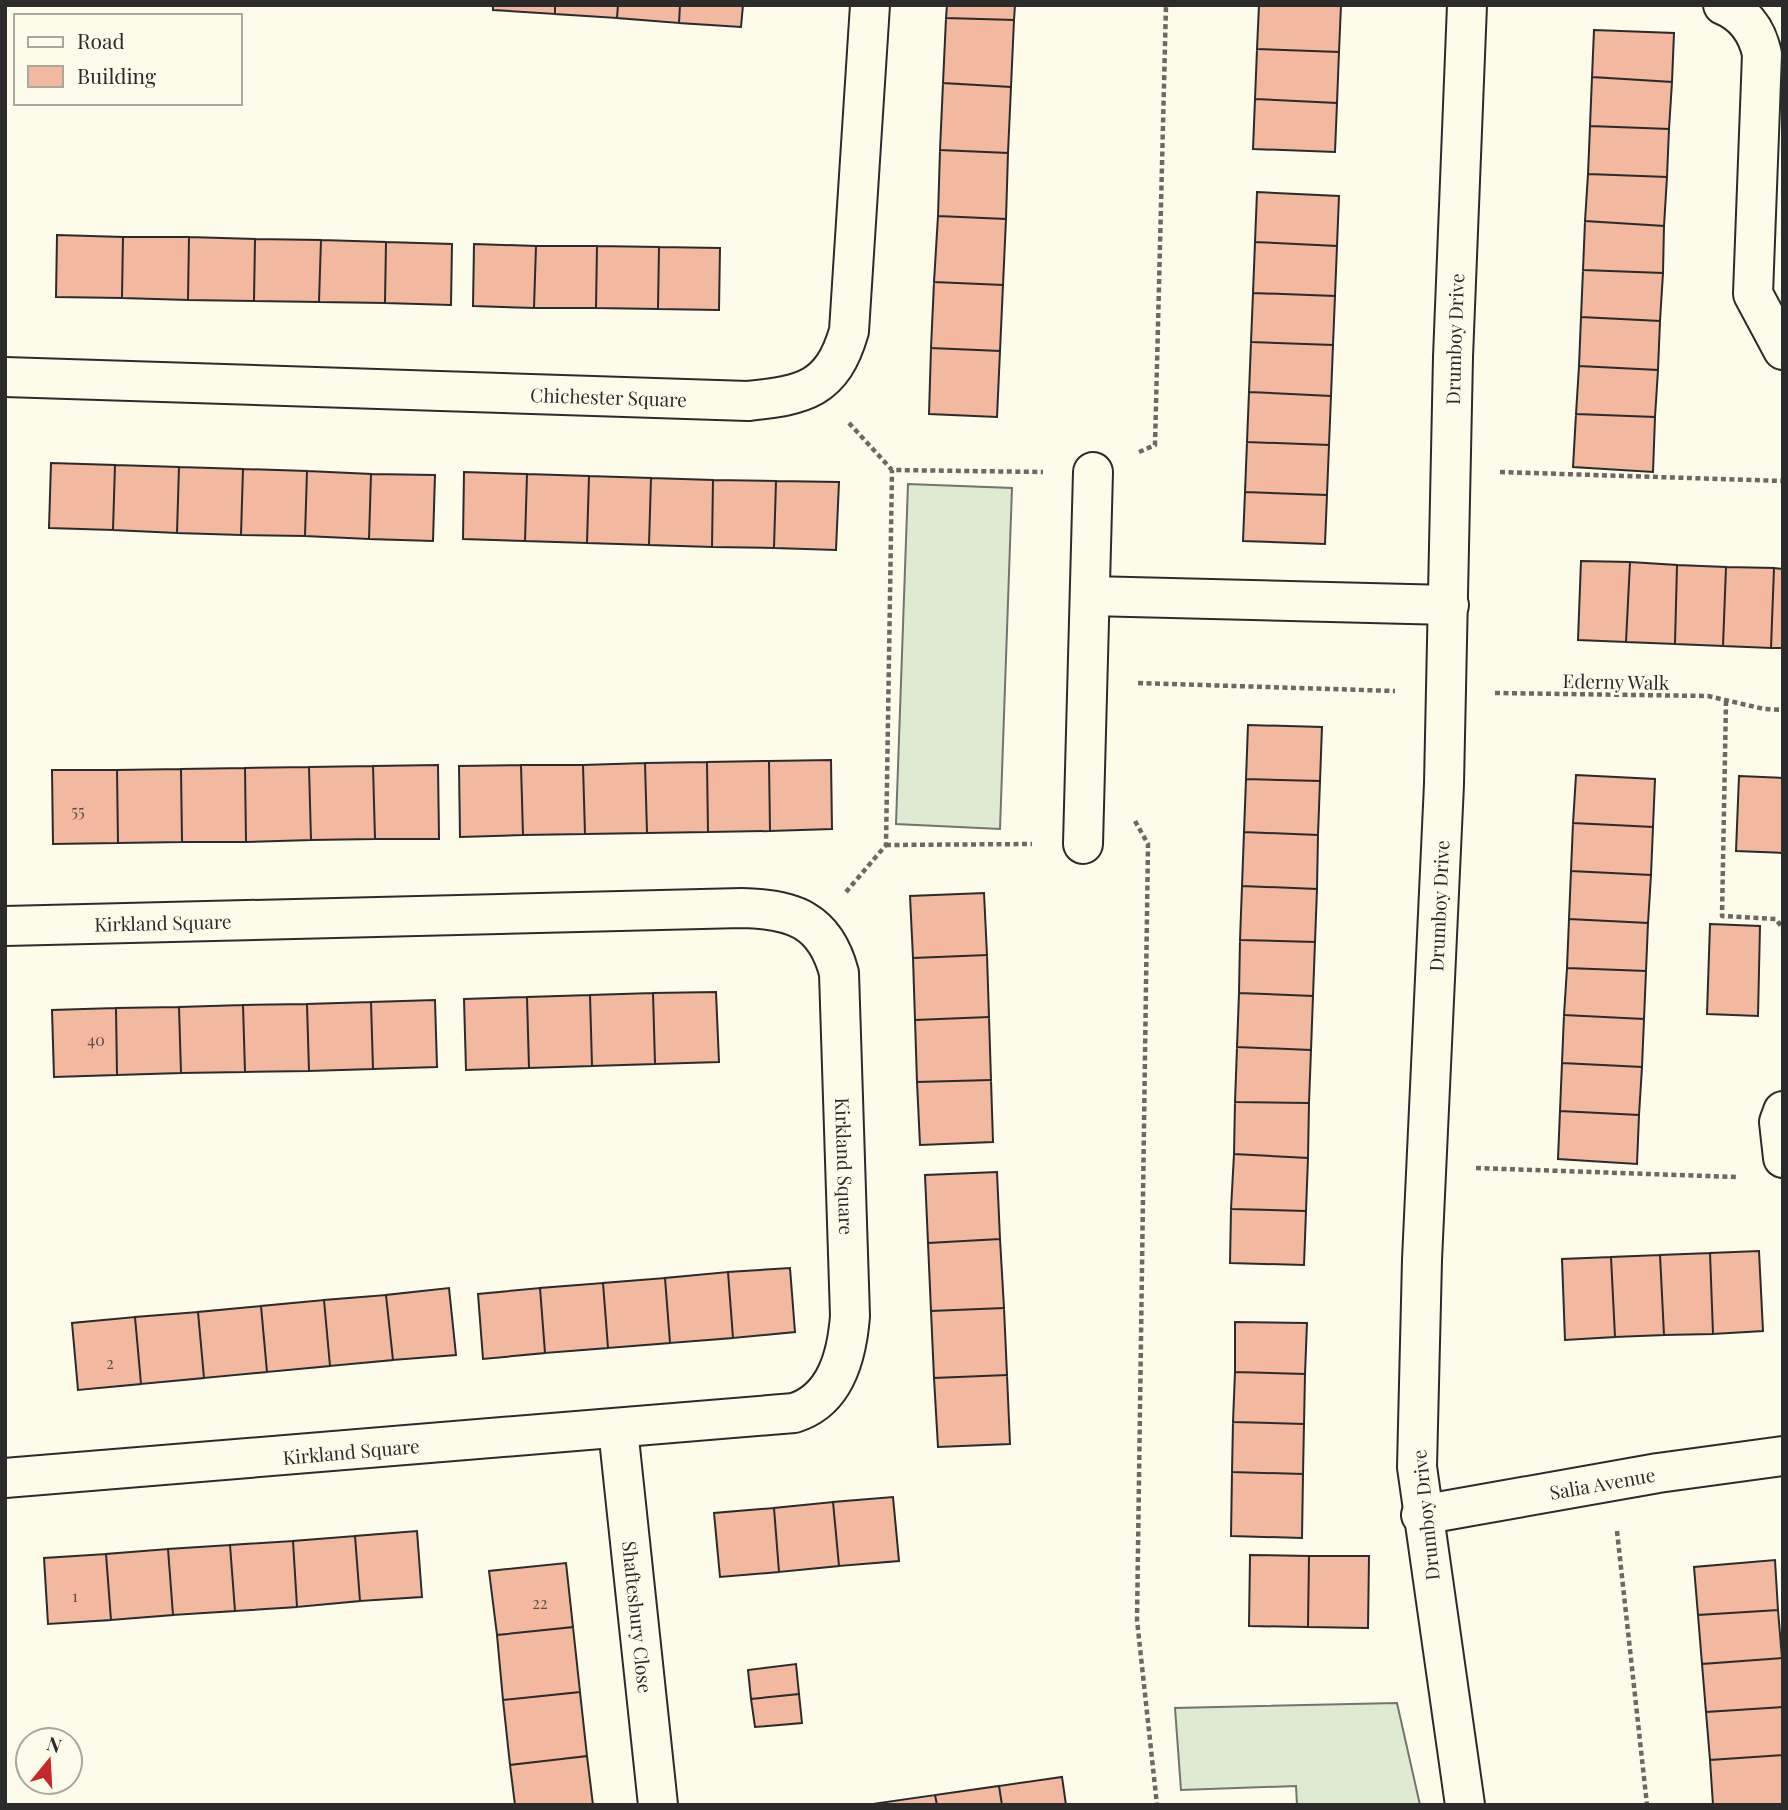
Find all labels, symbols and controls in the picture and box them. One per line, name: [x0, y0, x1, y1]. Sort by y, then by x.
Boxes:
legend: [14, 14, 242, 105]
text: Road: [77, 26, 125, 54]
text: Building: [77, 61, 156, 89]
street label: Drumboy Drive: [1439, 273, 1469, 405]
street label: Chichester Square: [530, 381, 687, 412]
street label: Ederny Walk: [1562, 667, 1670, 695]
house number: 55: [71, 800, 85, 821]
street label: Drumboy Drive: [1422, 840, 1454, 972]
street label: Kirkland Square: [94, 907, 232, 937]
house number: 40: [87, 1029, 105, 1050]
street label: Kirkland Square: [830, 1097, 860, 1235]
house number: 2: [106, 1352, 114, 1373]
street label: Kirkland Square: [282, 1432, 420, 1470]
street label: Drumboy Drive: [1405, 1448, 1445, 1582]
street label: Salia Avenue: [1547, 1461, 1657, 1505]
street label: Shaftesbury Close: [617, 1539, 659, 1694]
house number: 1: [72, 1585, 78, 1606]
house number: 22: [532, 1592, 548, 1613]
north arrow: [14, 1726, 84, 1796]
text: N: [44, 1729, 65, 1758]

